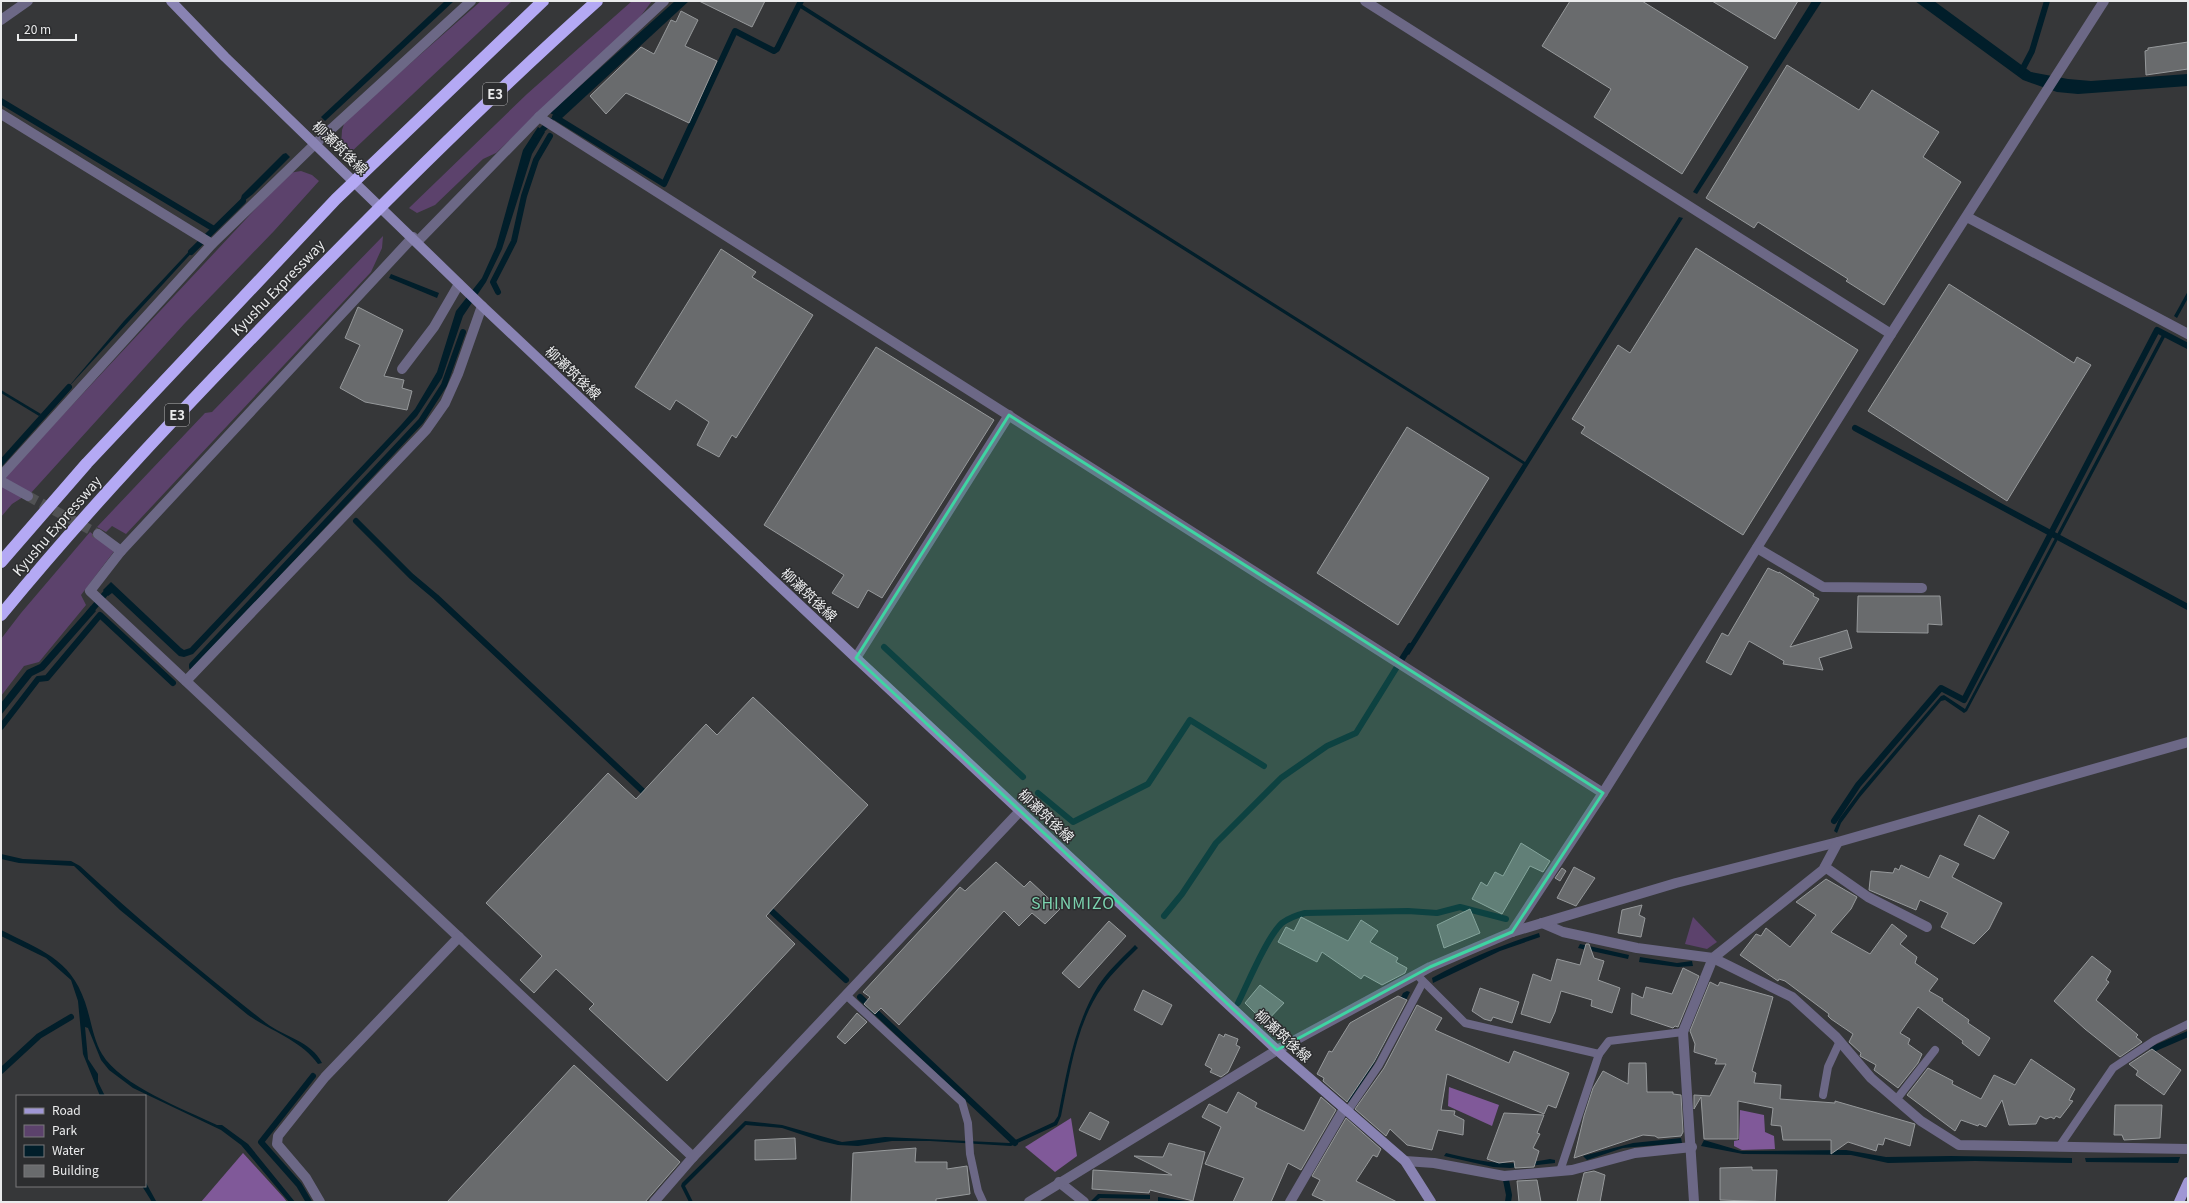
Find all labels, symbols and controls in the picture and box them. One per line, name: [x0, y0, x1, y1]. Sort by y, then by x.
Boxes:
scale bar: [18, 16, 76, 42]
text: 20 m: [24, 20, 51, 37]
road number: E3: [483, 83, 507, 105]
street label: 柳瀬筑後線: [309, 116, 373, 179]
street label: Kyushu Expressway: [226, 234, 329, 340]
street label: 柳瀬筑後線: [541, 341, 606, 403]
road number: E3: [165, 404, 189, 426]
street label: Kyushu Expressway: [7, 470, 106, 580]
street label: 柳瀬筑後線: [777, 563, 842, 625]
street label: 柳瀬筑後線: [1014, 784, 1079, 846]
district label: SHINMIZO: [1031, 890, 1115, 914]
street label: 柳瀬筑後線: [1251, 1004, 1316, 1066]
legend: [16, 1095, 146, 1187]
text: Road: [52, 1101, 81, 1118]
text: Park: [52, 1121, 77, 1138]
text: Water: [52, 1141, 85, 1158]
text: Building: [52, 1161, 99, 1178]

